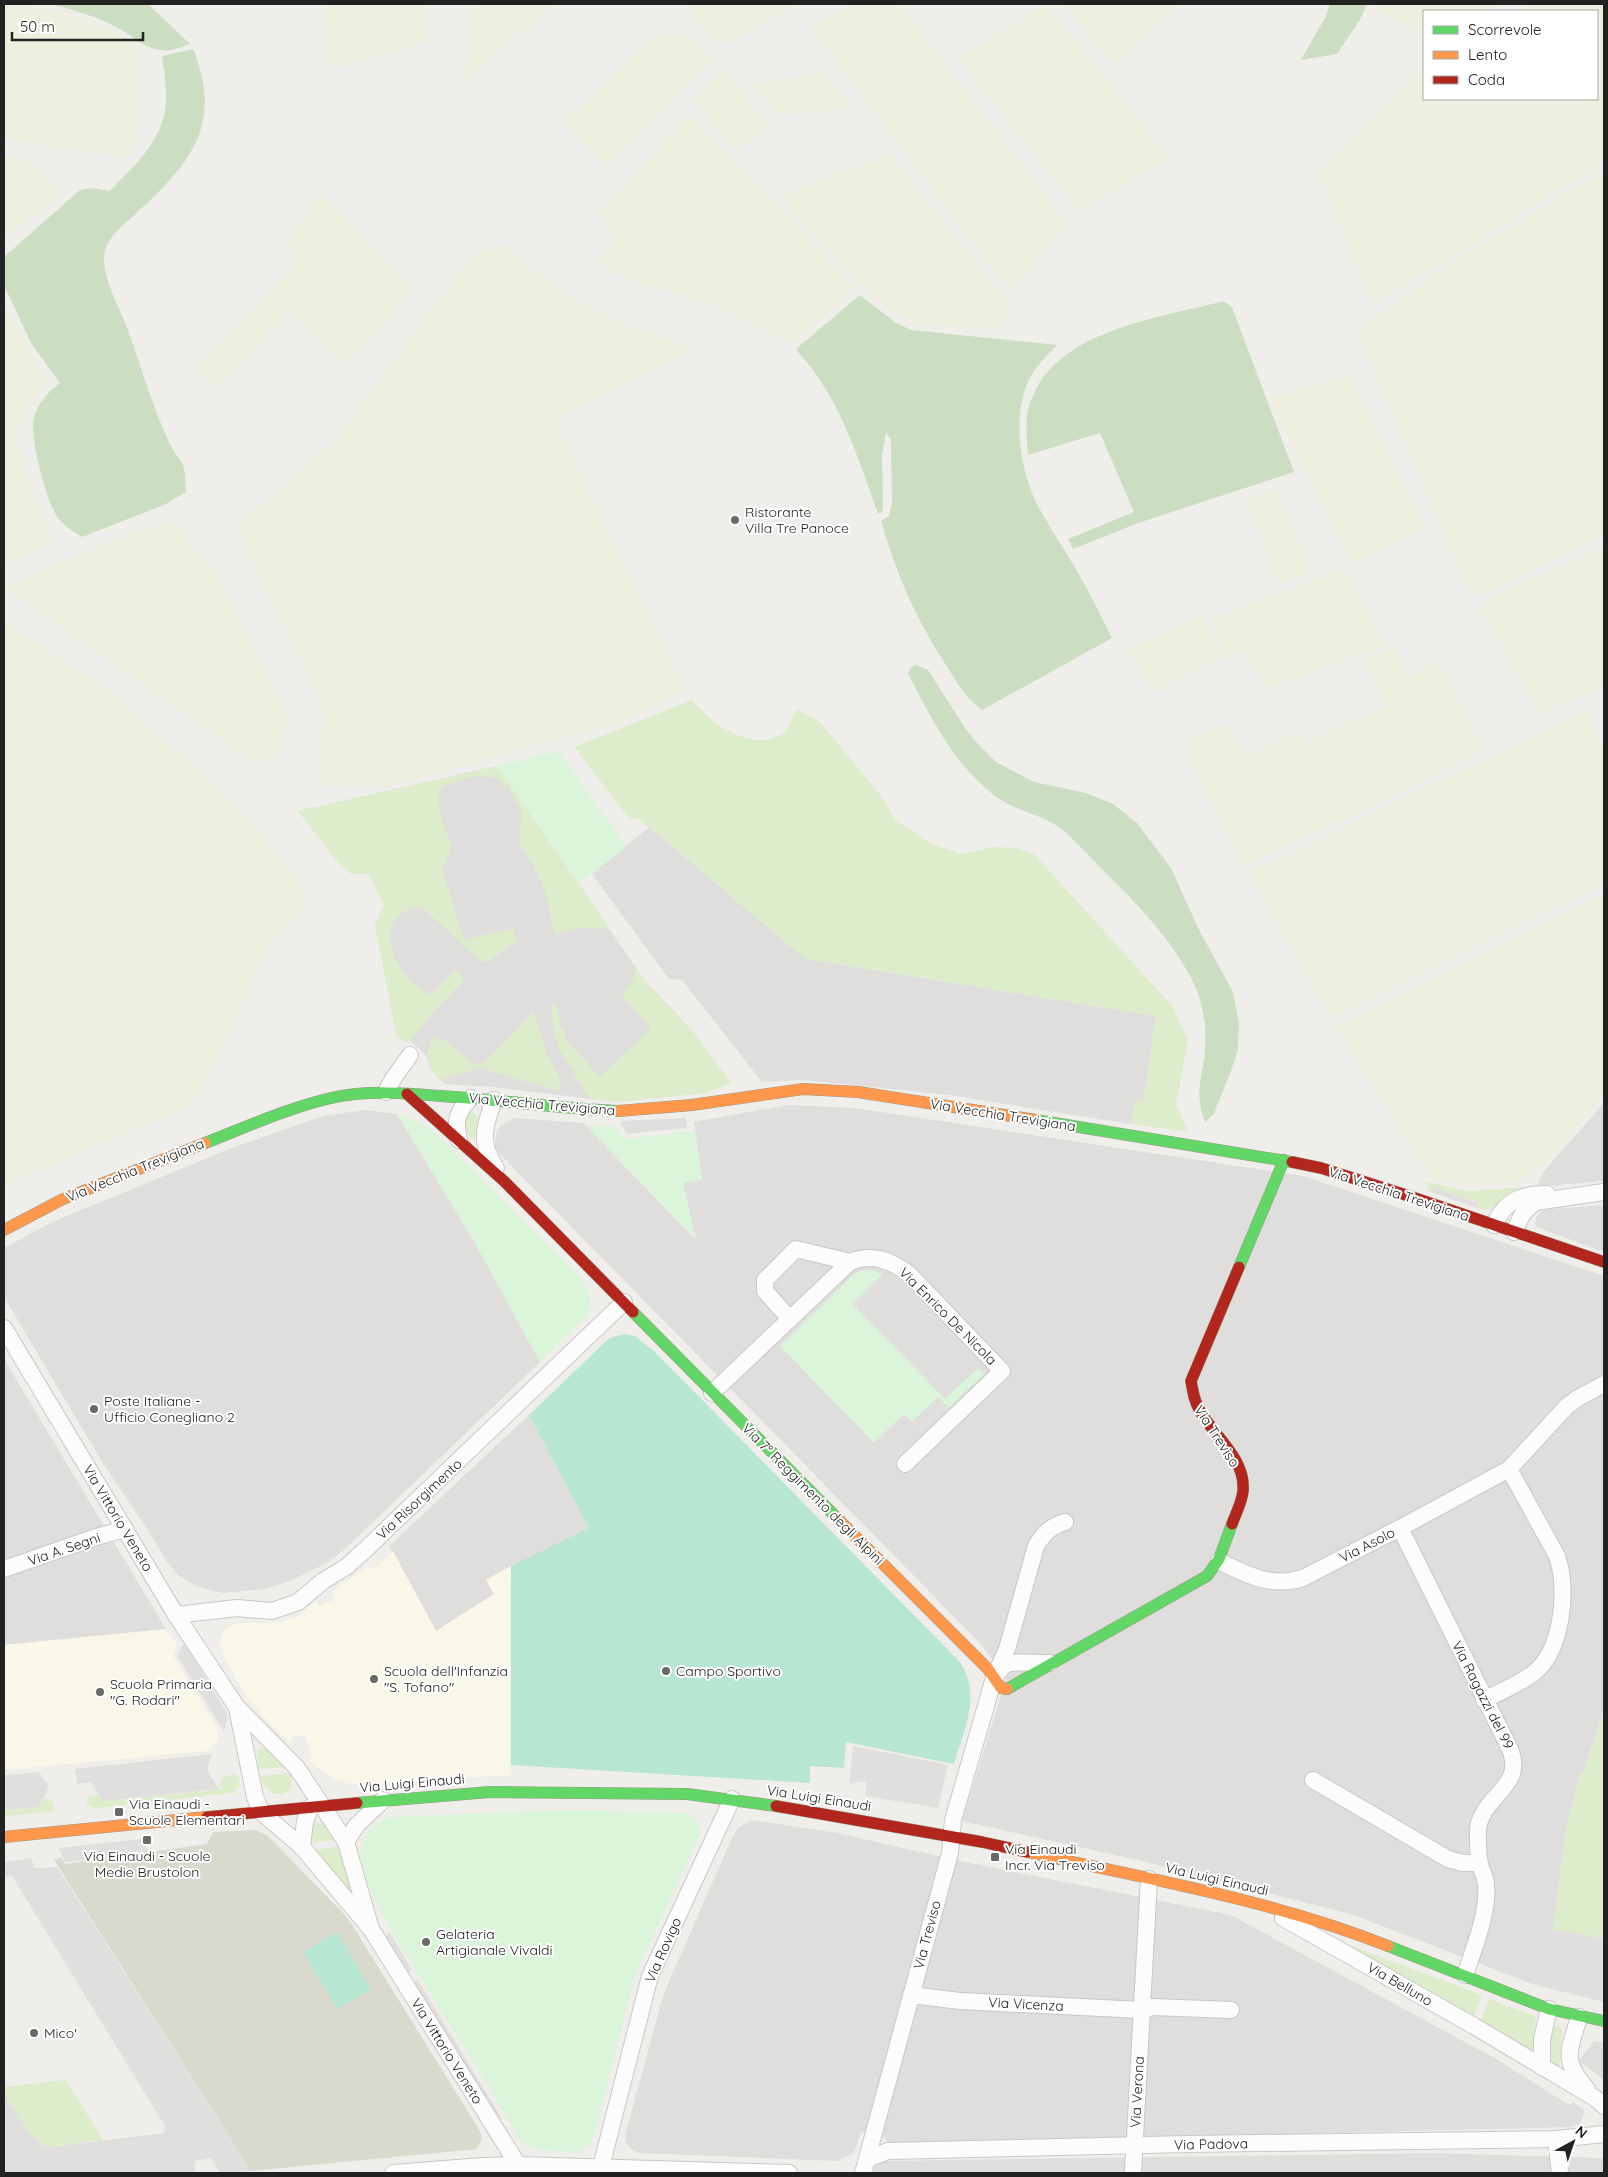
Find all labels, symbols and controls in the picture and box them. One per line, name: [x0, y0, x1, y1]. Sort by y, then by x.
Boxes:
scale bar: [12, 10, 144, 42]
legend: [1423, 10, 1598, 100]
text: 50 m: [20, 17, 55, 36]
text: Scorrevole: [1468, 20, 1542, 39]
text: Lento: [1468, 45, 1507, 64]
text: Coda: [1468, 70, 1505, 89]
place label: Ristorante Villa Tre Panoce: [745, 503, 849, 537]
marker: Ristorante Villa Tre Panoce: [729, 514, 741, 526]
street label: Via Vecchia Trevigiana: [468, 1089, 616, 1119]
street label: Via Vecchia Trevigiana: [929, 1095, 1077, 1135]
street label: Via Vecchia Trevigiana: [63, 1134, 207, 1206]
street label: Via Vecchia Trevigiana: [1326, 1163, 1472, 1225]
street label: Via Enrico De Nicola: [895, 1263, 1001, 1369]
place label: Poste Italiane - Ufficio Conegliano 2: [104, 1392, 235, 1426]
street label: Via Treviso: [1190, 1402, 1244, 1470]
marker: Poste Italiane - Ufficio Conegliano 2: [88, 1403, 100, 1415]
street label: Via 7° Reggimento degli Alpini: [738, 1419, 888, 1569]
street label: Via Risorgimento: [372, 1455, 466, 1543]
street label: Via Vittorio Veneto: [79, 1461, 157, 1575]
street label: Via Asolo: [1336, 1523, 1398, 1567]
street label: Via A. Segni: [25, 1528, 103, 1570]
street label: Via Ragazzi del 99: [1448, 1638, 1518, 1752]
place label: Scuola dell'Infanzia "S. Tofano": [384, 1662, 508, 1696]
place label: Campo Sportivo: [676, 1662, 781, 1680]
marker: Campo Sportivo: [660, 1665, 672, 1677]
marker: Scuola dell'Infanzia "S. Tofano": [368, 1673, 380, 1685]
place label: Scuola Primaria "G. Rodari": [110, 1675, 212, 1709]
marker: Scuola Primaria "G. Rodari": [94, 1686, 106, 1698]
street label: Via Luigi Einaudi: [359, 1769, 465, 1797]
street label: Via Luigi Einaudi: [766, 1781, 872, 1815]
place label: Via Einaudi - Scuole Elementari: [129, 1795, 245, 1829]
marker: Via Einaudi - Scuole Elementari: [113, 1806, 125, 1818]
marker: Via Einaudi - Scuole Medie Brustolon: [141, 1834, 153, 1846]
place label: Via Einaudi Incr. Via Treviso: [1005, 1840, 1105, 1874]
place label: Via Einaudi - Scuole Medie Brustolon: [83, 1847, 211, 1881]
marker: Via Einaudi Incr. Via Treviso: [989, 1851, 1001, 1863]
street label: Via Luigi Einaudi: [1164, 1858, 1270, 1900]
street label: Via Treviso: [909, 1899, 945, 1971]
street label: Via Rovigo: [641, 1915, 685, 1985]
place label: Gelateria Artigianale Vivaldi: [436, 1925, 553, 1959]
marker: Gelateria Artigianale Vivaldi: [420, 1936, 432, 1948]
street label: Via Belluno: [1364, 1958, 1436, 2010]
street label: Via Vicenza: [988, 1993, 1064, 2015]
street label: Via Vittorio Veneto: [407, 1995, 487, 2107]
place label: Mico': [44, 2024, 77, 2042]
marker: Mico': [28, 2027, 40, 2039]
street label: Via Verona: [1126, 2056, 1148, 2128]
north arrow: [1548, 2117, 1598, 2167]
text: N: [1572, 2122, 1591, 2142]
street label: Via Padova: [1174, 2134, 1248, 2154]

